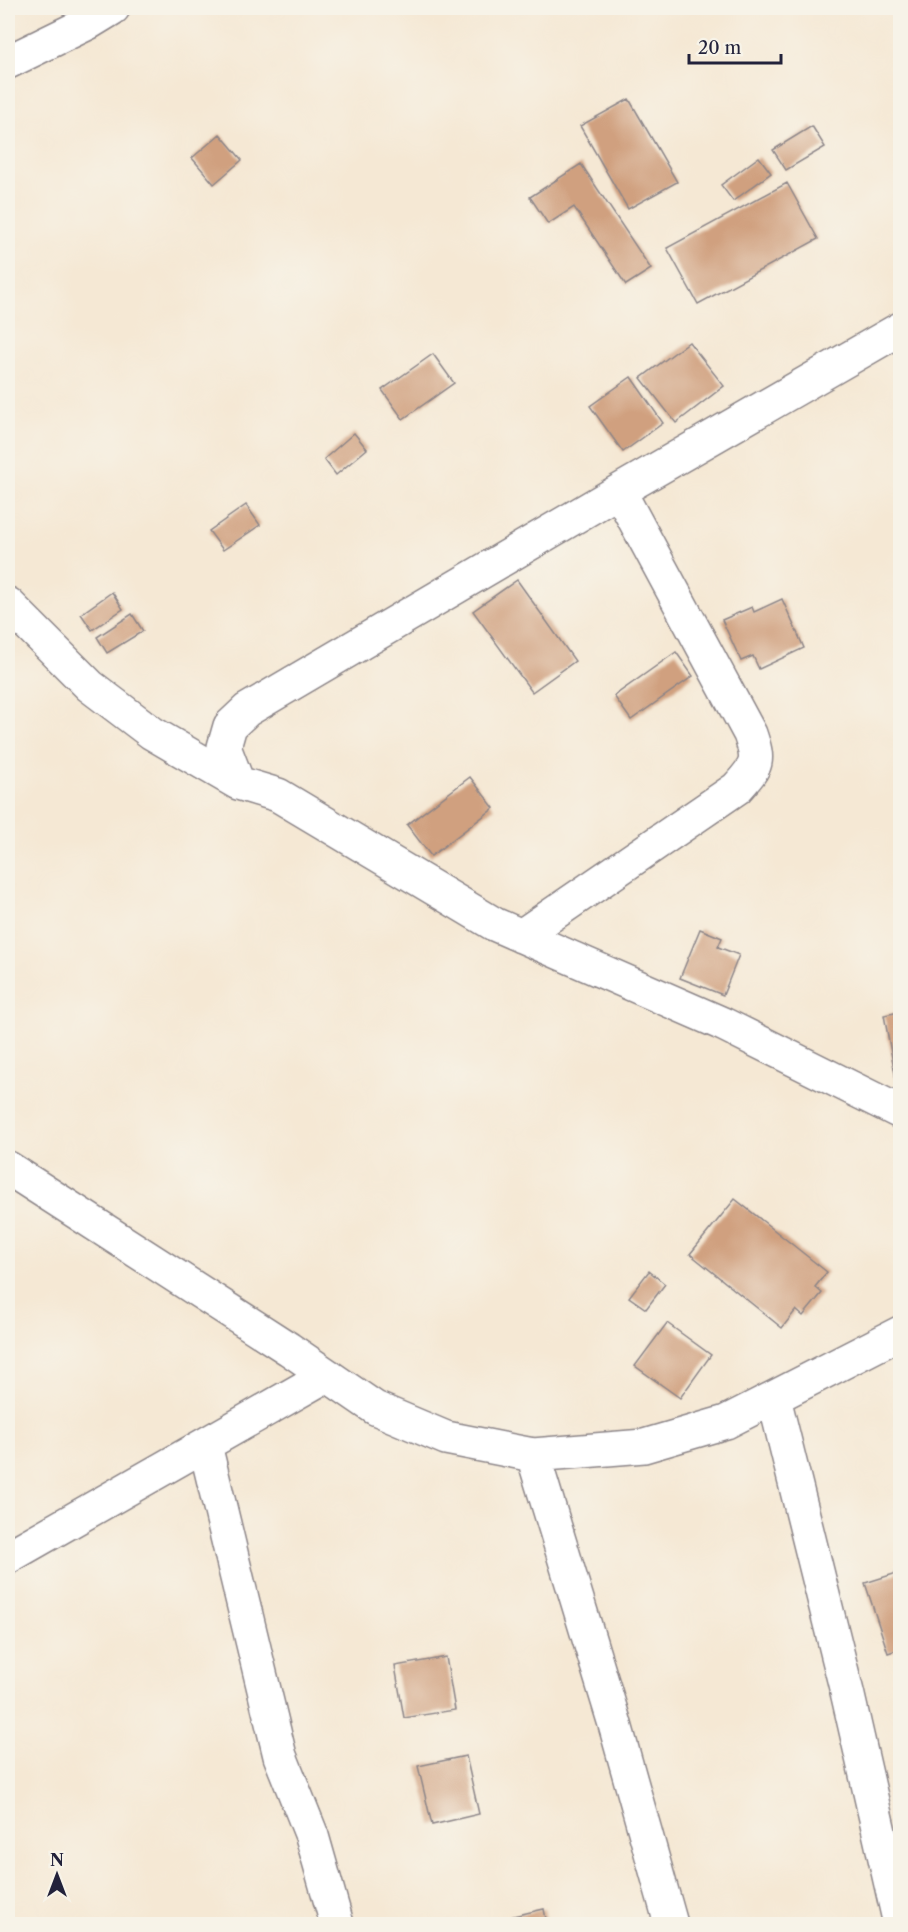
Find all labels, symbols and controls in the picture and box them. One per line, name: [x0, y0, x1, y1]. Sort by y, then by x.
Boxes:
scale bar: [689, 27, 780, 65]
text: 20 m: [698, 37, 742, 59]
north arrow: [27, 1845, 87, 1905]
text: N: [50, 1850, 64, 1870]

